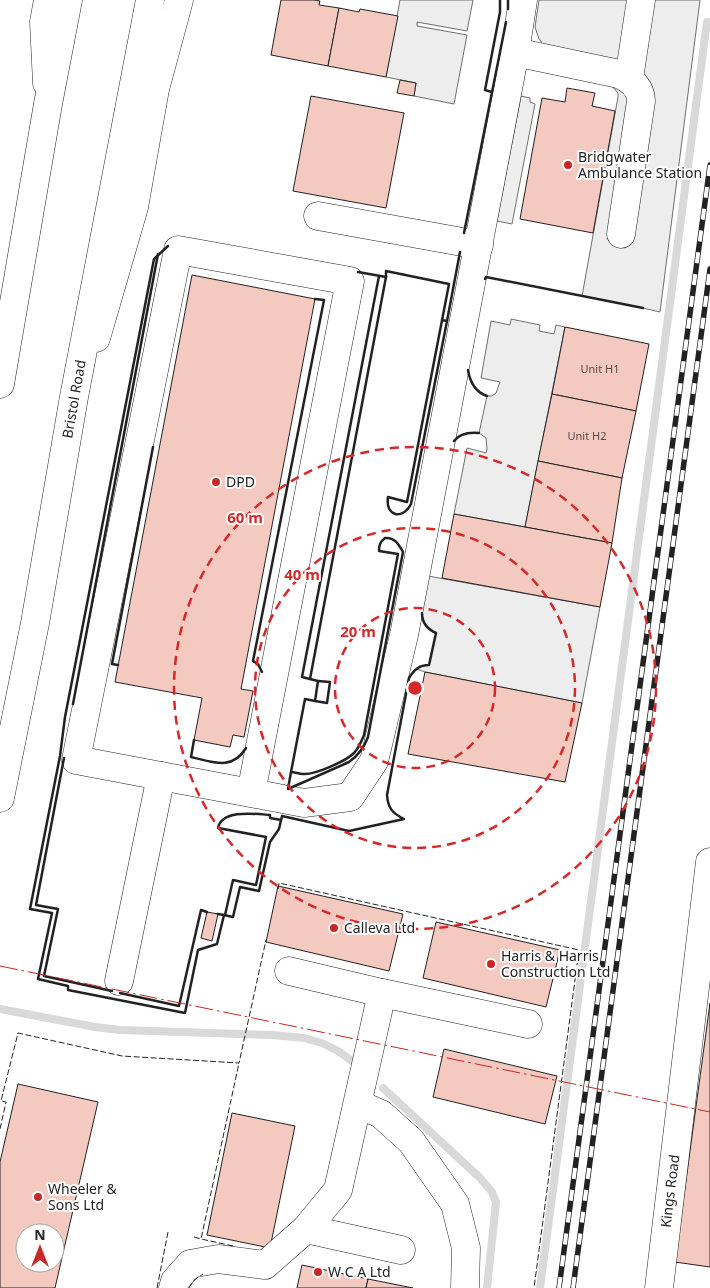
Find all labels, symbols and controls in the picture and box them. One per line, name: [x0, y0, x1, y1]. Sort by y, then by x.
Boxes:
place label: Bridgwater Ambulance Station: [578, 147, 702, 182]
marker: Bridgwater Ambulance Station: [562, 159, 574, 171]
street label: Bristol Road: [57, 358, 90, 440]
house number: Unit H1: [581, 361, 619, 376]
house number: Unit H2: [568, 428, 606, 443]
place label: DPD: [226, 472, 255, 491]
marker: DPD: [210, 476, 222, 488]
text: 60 m: [227, 507, 263, 527]
text: 40 m: [284, 564, 320, 584]
text: 20 m: [340, 621, 376, 641]
centre of rings: [406, 679, 424, 697]
place label: Calleva Ltd: [344, 918, 415, 937]
marker: Calleva Ltd: [328, 922, 340, 934]
place label: Harris & Harris Construction Ltd: [501, 946, 610, 981]
marker: Harris & Harris Construction Ltd: [485, 958, 497, 970]
street label: Kings Road: [656, 1153, 683, 1229]
place label: Wheeler & Sons Ltd: [48, 1179, 117, 1214]
marker: Wheeler & Sons Ltd: [32, 1191, 44, 1203]
north arrow: [15, 1223, 65, 1273]
text: N: [34, 1225, 46, 1244]
place label: W C A Ltd: [328, 1262, 391, 1281]
marker: W C A Ltd: [312, 1266, 324, 1278]

